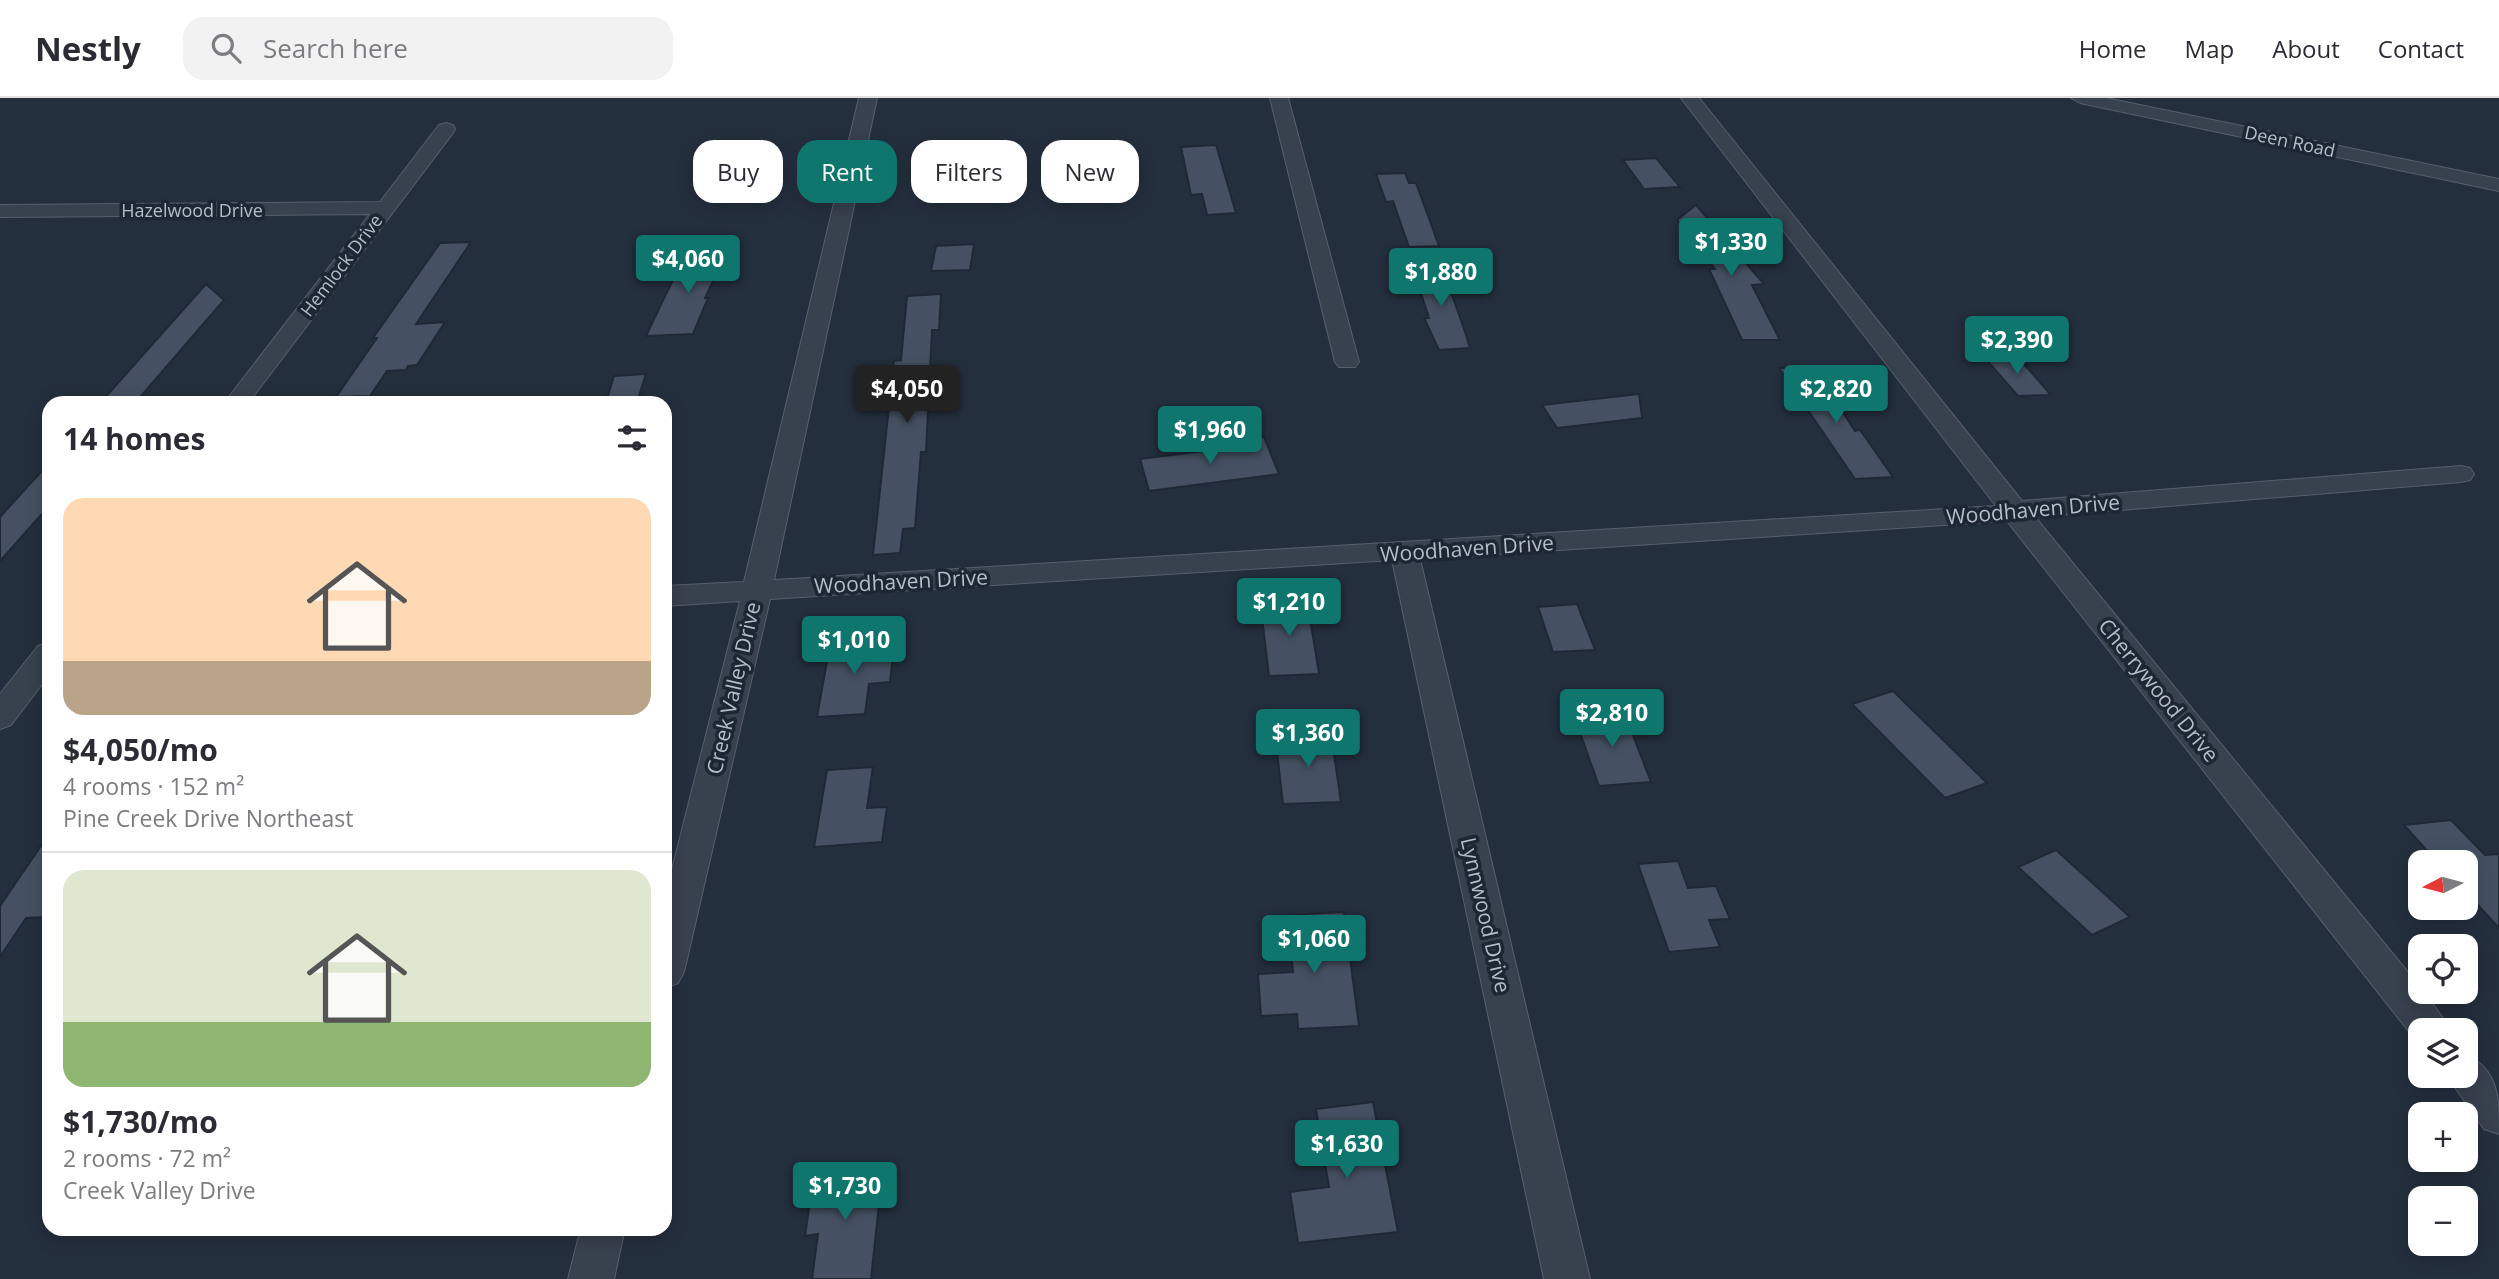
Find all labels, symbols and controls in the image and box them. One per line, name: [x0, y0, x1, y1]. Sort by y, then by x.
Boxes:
search box: [183, 17, 673, 80]
text: Nestly: [35, 26, 141, 71]
icon: search: [207, 29, 245, 67]
text: Search here: [263, 30, 408, 66]
text: Home: [2079, 32, 2147, 65]
text: Map: [2185, 32, 2234, 65]
text: About: [2272, 32, 2340, 65]
text: Contact: [2378, 32, 2464, 65]
street label: Deen Road: [2243, 120, 2337, 162]
chip: Buy: [693, 140, 783, 203]
chip: Rent: [797, 140, 897, 203]
chip: Filters: [911, 140, 1027, 203]
chip: New: [1041, 140, 1139, 203]
street label: Hazelwood Drive: [121, 198, 263, 222]
street label: Hemlock Drive: [295, 209, 387, 321]
pin: $1,330: [1674, 218, 1788, 278]
text: $1,330: [1695, 225, 1767, 257]
pin: $4,060: [631, 236, 745, 295]
text: $4,060: [652, 242, 724, 274]
pin: $1,880: [1384, 248, 1498, 308]
text: $1,880: [1405, 255, 1477, 287]
pin: $2,390: [1960, 316, 2074, 376]
text: $2,390: [1981, 323, 2053, 355]
pin: $4,050: [850, 366, 964, 425]
pin: $2,820: [1779, 366, 1893, 425]
text: $4,050: [871, 372, 943, 404]
text: $2,820: [1800, 372, 1872, 404]
pin: $1,960: [1153, 406, 1267, 466]
text: $1,960: [1174, 413, 1246, 445]
text: 14 homes: [63, 418, 206, 459]
icon: filters: [613, 419, 651, 457]
street label: Woodhaven Drive: [1945, 487, 2121, 531]
street label: Woodhaven Drive: [1379, 528, 1555, 568]
icon: home: [294, 543, 420, 669]
street label: Woodhaven Drive: [813, 562, 989, 600]
pin: $1,210: [1232, 578, 1346, 638]
text: $1,210: [1253, 585, 1325, 617]
street label: Creek Valley Drive: [700, 599, 766, 777]
street label: Cherrywood Drive: [2092, 612, 2226, 768]
pin: $1,010: [797, 616, 911, 676]
text: $1,010: [818, 623, 890, 655]
pin: $2,810: [1555, 690, 1669, 749]
text: $2,810: [1576, 696, 1648, 728]
pin: $1,360: [1251, 710, 1365, 769]
text: $1,360: [1272, 716, 1344, 748]
text: $4,050/mo: [63, 729, 218, 770]
text: 4 rooms · 152 m²: [63, 770, 244, 802]
text: Pine Creek Drive Northeast: [63, 802, 353, 834]
street label: Lynnwood Drive: [1455, 835, 1517, 995]
north arrow: [2408, 850, 2478, 920]
map controls: [2408, 850, 2478, 1256]
icon: home: [294, 915, 420, 1041]
pin: $1,060: [1257, 916, 1371, 975]
text: $1,060: [1278, 922, 1350, 954]
button: locate: [2408, 934, 2478, 1004]
button: layers: [2408, 1018, 2478, 1088]
text: $1,730/mo: [63, 1101, 218, 1142]
button: +: [2408, 1102, 2478, 1172]
pin: $1,630: [1290, 1121, 1404, 1180]
text: $1,630: [1311, 1127, 1383, 1159]
text: 2 rooms · 72 m²: [63, 1142, 231, 1174]
pin: $1,730: [788, 1162, 902, 1222]
text: $1,730: [809, 1169, 881, 1201]
text: Creek Valley Drive: [63, 1174, 256, 1206]
button: −: [2408, 1186, 2478, 1256]

